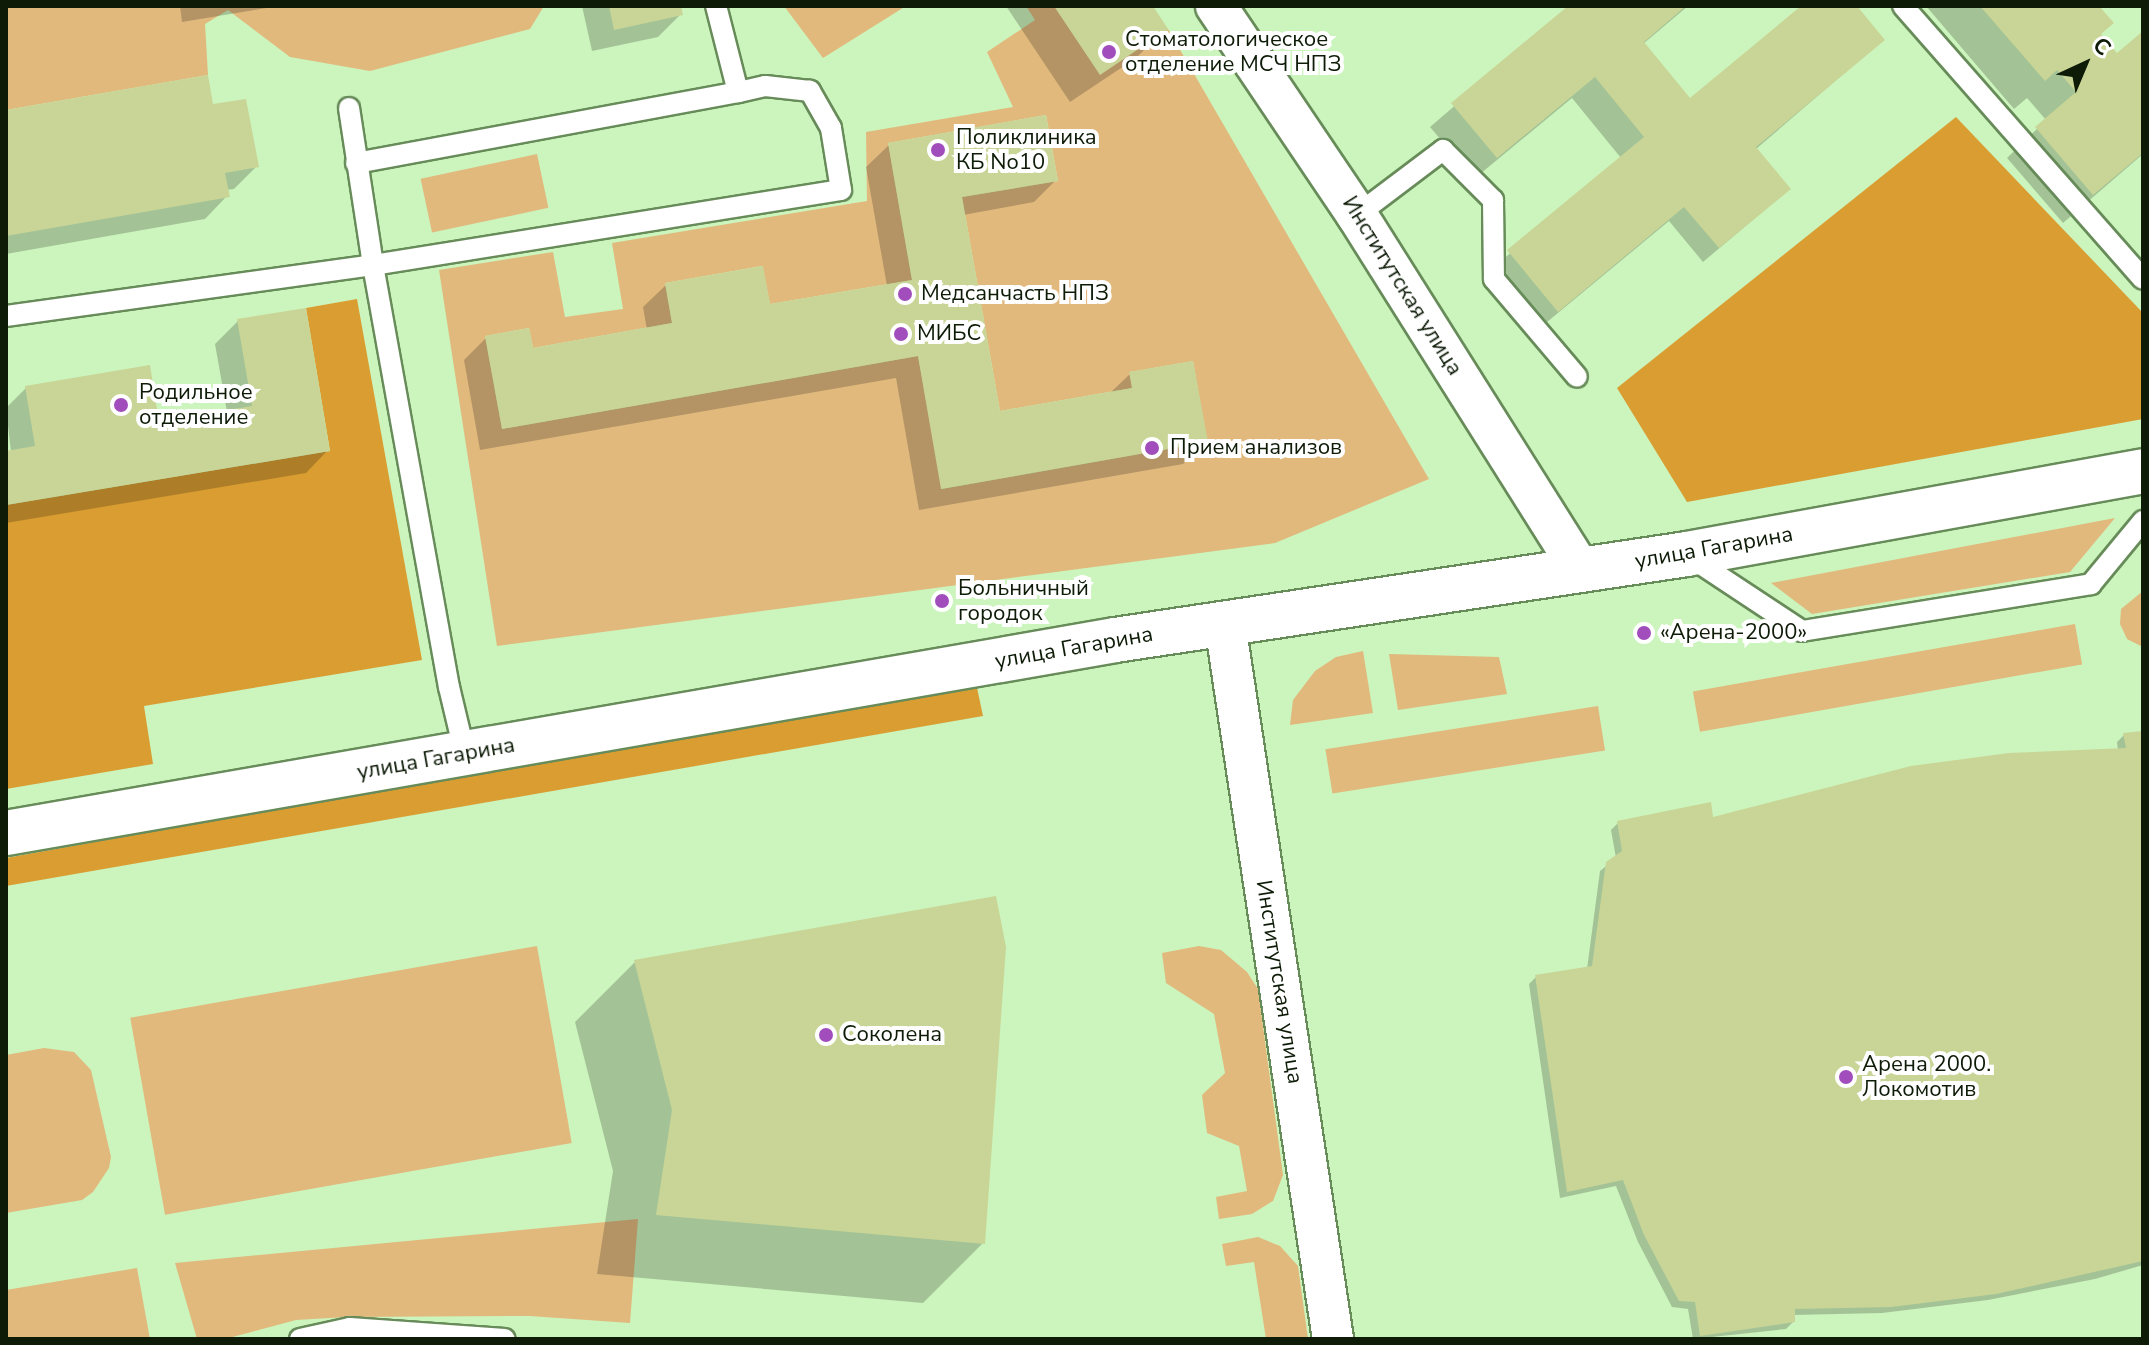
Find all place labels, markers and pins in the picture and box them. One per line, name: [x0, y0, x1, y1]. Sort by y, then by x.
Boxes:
place label: Стоматологическое отделение МСЧ НПЗ: [1125, 26, 1342, 78]
marker: Стоматологическое отделение МСЧ НПЗ: [1100, 43, 1118, 61]
place label: Поликлиника КБ No10: [956, 124, 1097, 176]
marker: Поликлиника КБ No10: [927, 139, 949, 161]
place label: Медсанчасть НПЗ: [921, 281, 1109, 307]
marker: Медсанчасть НПЗ: [896, 285, 914, 303]
place label: МИБС: [917, 321, 981, 347]
marker: МИБС: [892, 325, 910, 343]
place label: Родильное отделение: [139, 379, 253, 430]
marker: Родильное отделение: [110, 394, 132, 416]
place label: Прием анализов: [1170, 435, 1342, 461]
marker: Прием анализов: [1141, 437, 1163, 459]
place label: Больничный городок: [958, 575, 1089, 626]
marker: Больничный городок: [933, 592, 951, 610]
place label: «Арена-2000»: [1660, 620, 1807, 646]
marker: «Арена-2000»: [1635, 624, 1653, 642]
place label: Соколена: [842, 1022, 942, 1048]
marker: Соколена: [817, 1026, 835, 1044]
place label: Арена 2000. Локомотив: [1862, 1051, 1991, 1102]
marker: Арена 2000. Локомотив: [1837, 1068, 1855, 1086]

